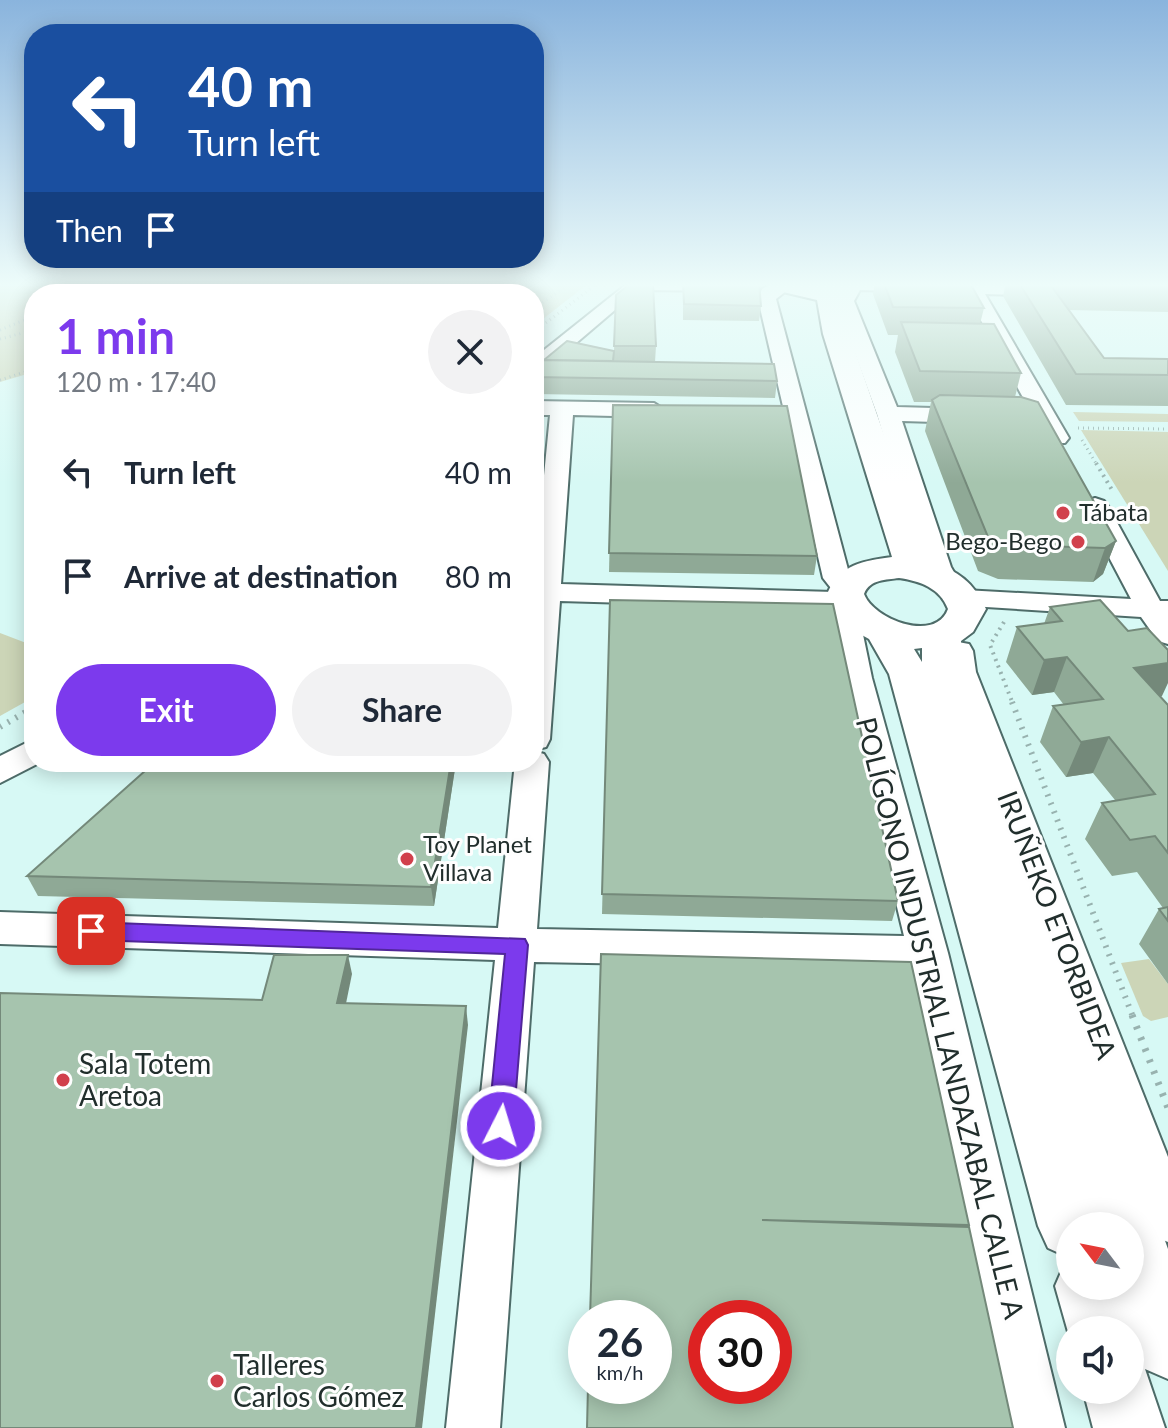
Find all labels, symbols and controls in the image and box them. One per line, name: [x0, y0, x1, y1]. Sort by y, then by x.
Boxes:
text: 40 m: [188, 52, 313, 119]
icon: left: [56, 56, 160, 160]
text: Turn left: [188, 120, 320, 164]
icon: arrive: [139, 208, 183, 252]
text: Then: [56, 212, 123, 248]
text: 1 min: [56, 307, 175, 364]
button: close: [428, 310, 512, 394]
text: 120 m · 17:40: [56, 366, 216, 398]
icon: left: [56, 450, 100, 494]
text: Turn left: [124, 454, 236, 490]
text: 40 m: [445, 454, 512, 490]
place label: Tábata: [1079, 497, 1148, 526]
marker: Tábata: [1054, 504, 1072, 522]
place label: Bego-Bego: [945, 526, 1062, 555]
marker: Bego-Bego: [1069, 533, 1087, 551]
icon: arrive: [56, 554, 100, 598]
text: Arrive at destination: [124, 558, 398, 594]
text: 80 m: [445, 558, 512, 594]
button: Exit: [56, 664, 276, 756]
button: Share: [292, 664, 512, 756]
street label: POLÍGONO INDUSTRIAL LANDAZABAL CALLE A: [850, 714, 1032, 1322]
street label: IRUÑEKO ETORBIDEA: [991, 786, 1125, 1064]
place label: Toy Planet Villava: [423, 829, 532, 886]
marker: Toy Planet Villava: [398, 850, 416, 868]
pin: [57, 897, 125, 965]
icon: arrive: [69, 909, 113, 953]
place label: Sala Totem Aretoa: [79, 1046, 211, 1112]
marker: Sala Totem Aretoa: [54, 1071, 72, 1089]
position arrow: [459, 1084, 543, 1168]
north arrow: [1056, 1212, 1144, 1300]
map controls: [1056, 1212, 1144, 1404]
speed limit sign: 30: [688, 1300, 792, 1404]
button: sound: [1056, 1316, 1144, 1404]
text: 26: [597, 1318, 643, 1366]
place label: Talleres Carlos Gómez: [233, 1347, 404, 1413]
text: km/h: [597, 1360, 643, 1384]
marker: Talleres Carlos Gómez: [208, 1372, 226, 1390]

